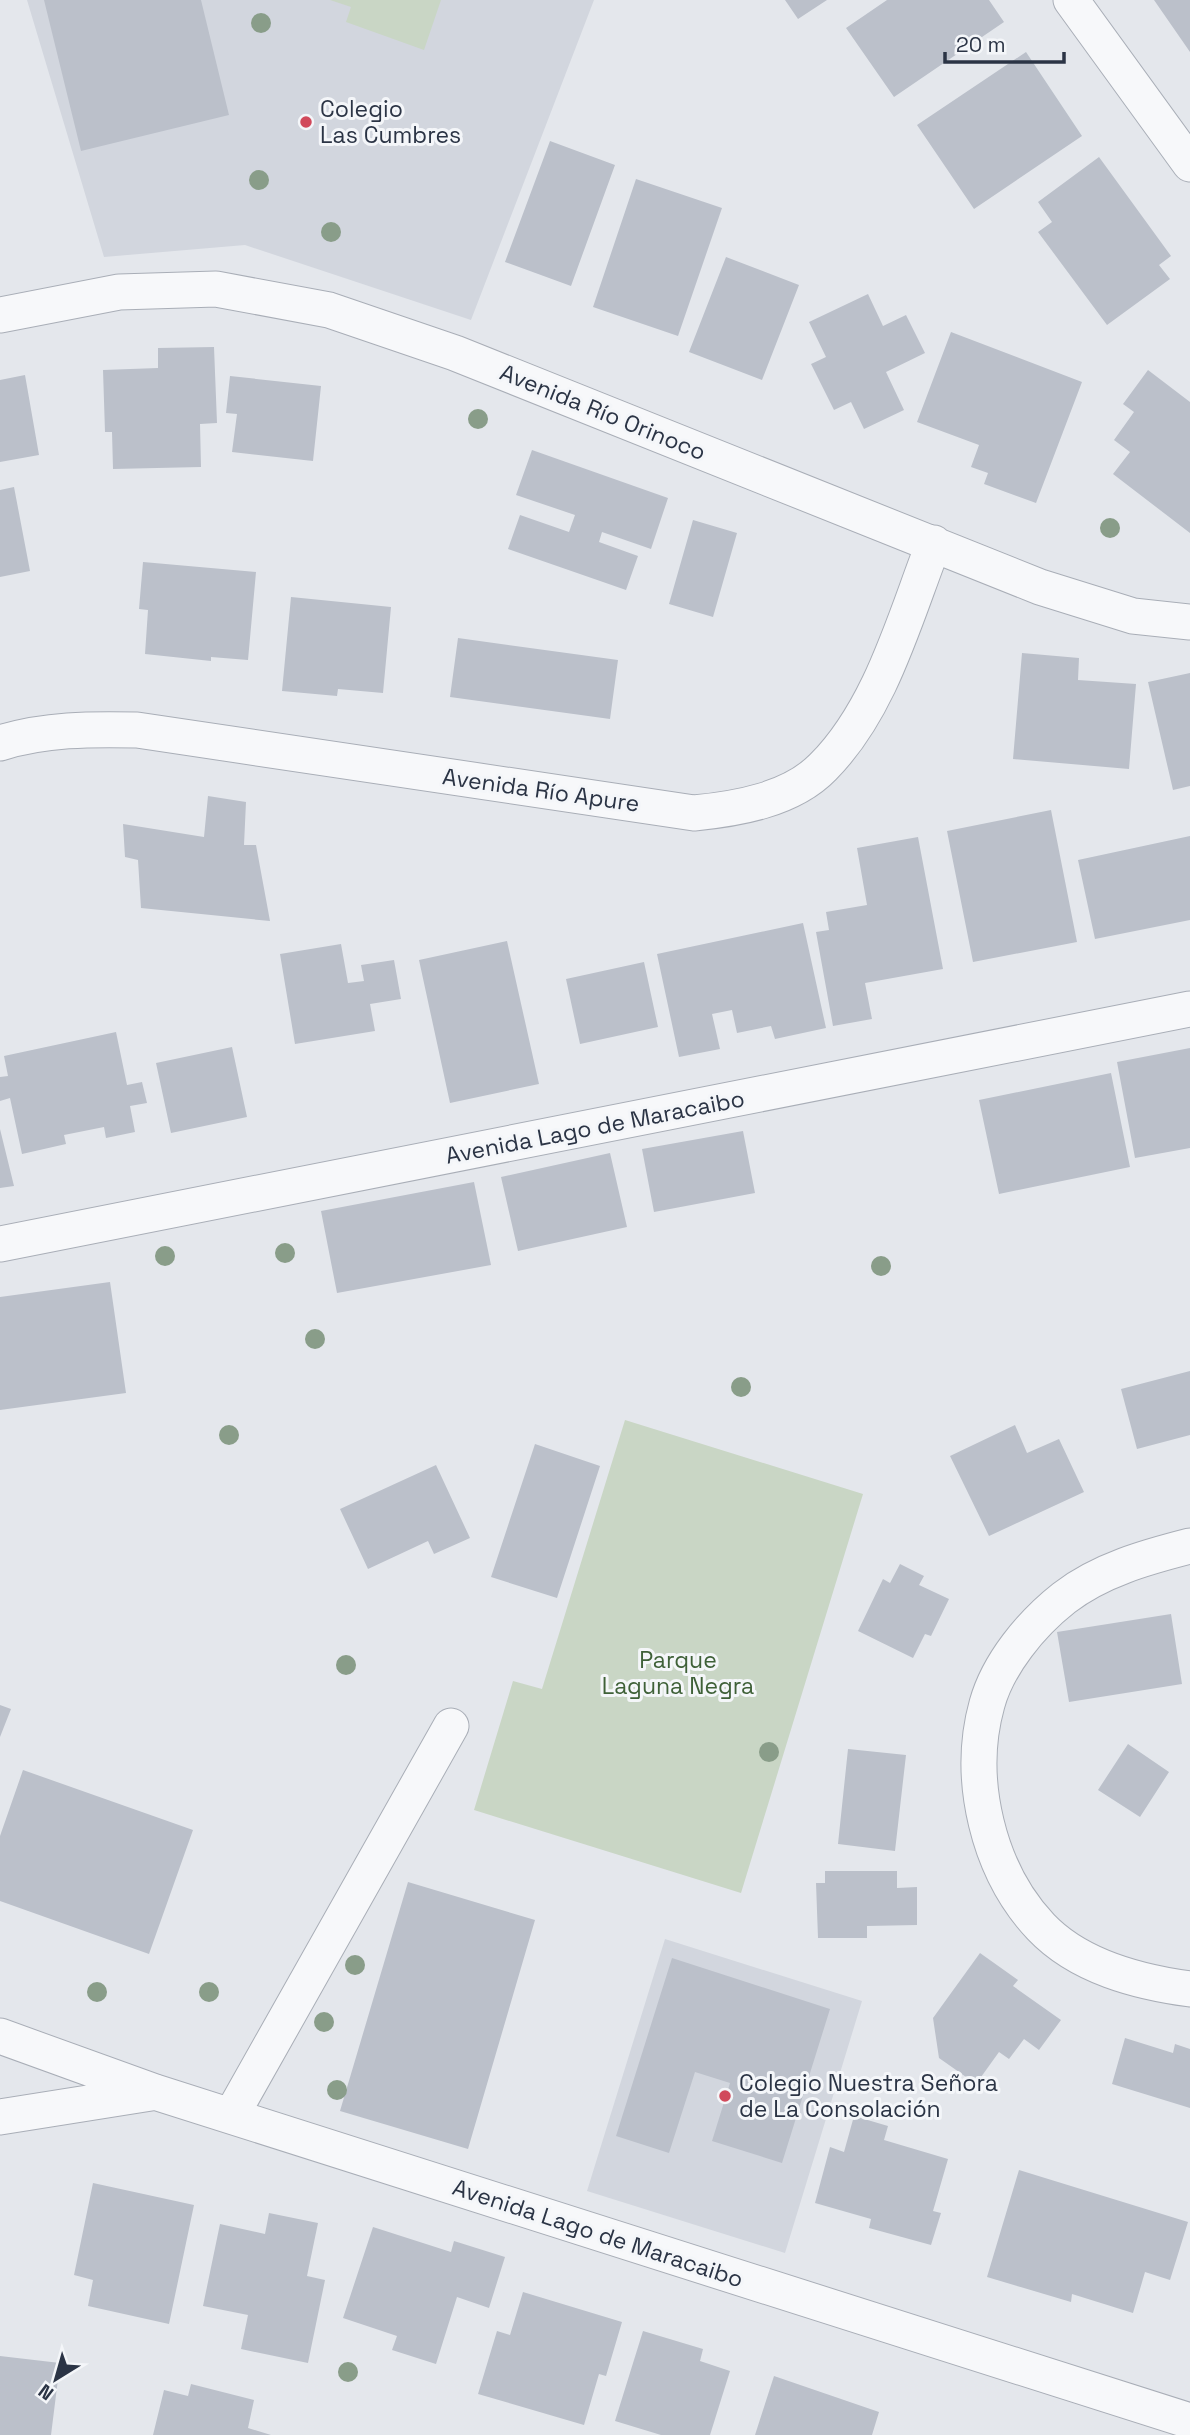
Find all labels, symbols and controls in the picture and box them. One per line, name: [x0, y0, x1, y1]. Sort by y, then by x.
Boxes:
scale bar: [945, 21, 1064, 65]
text: 20 m: [956, 31, 1006, 58]
place label: Colegio Las Cumbres: [320, 94, 461, 150]
marker: Colegio Las Cumbres: [298, 114, 314, 130]
street label: Avenida Río Orinoco: [496, 357, 710, 467]
street label: Avenida Río Apure: [441, 761, 641, 819]
street label: Avenida Lago de Maracaibo: [443, 1083, 747, 1171]
park label: Parque Laguna Negra: [602, 1645, 754, 1701]
place label: Colegio Nuestra Señora de La Consolación: [739, 2068, 998, 2124]
marker: Colegio Nuestra Señora de La Consolación: [717, 2088, 733, 2104]
street label: Avenida Lago de Maracaibo: [449, 2172, 747, 2294]
north arrow: [21, 2344, 91, 2414]
text: N: [33, 2378, 59, 2406]

